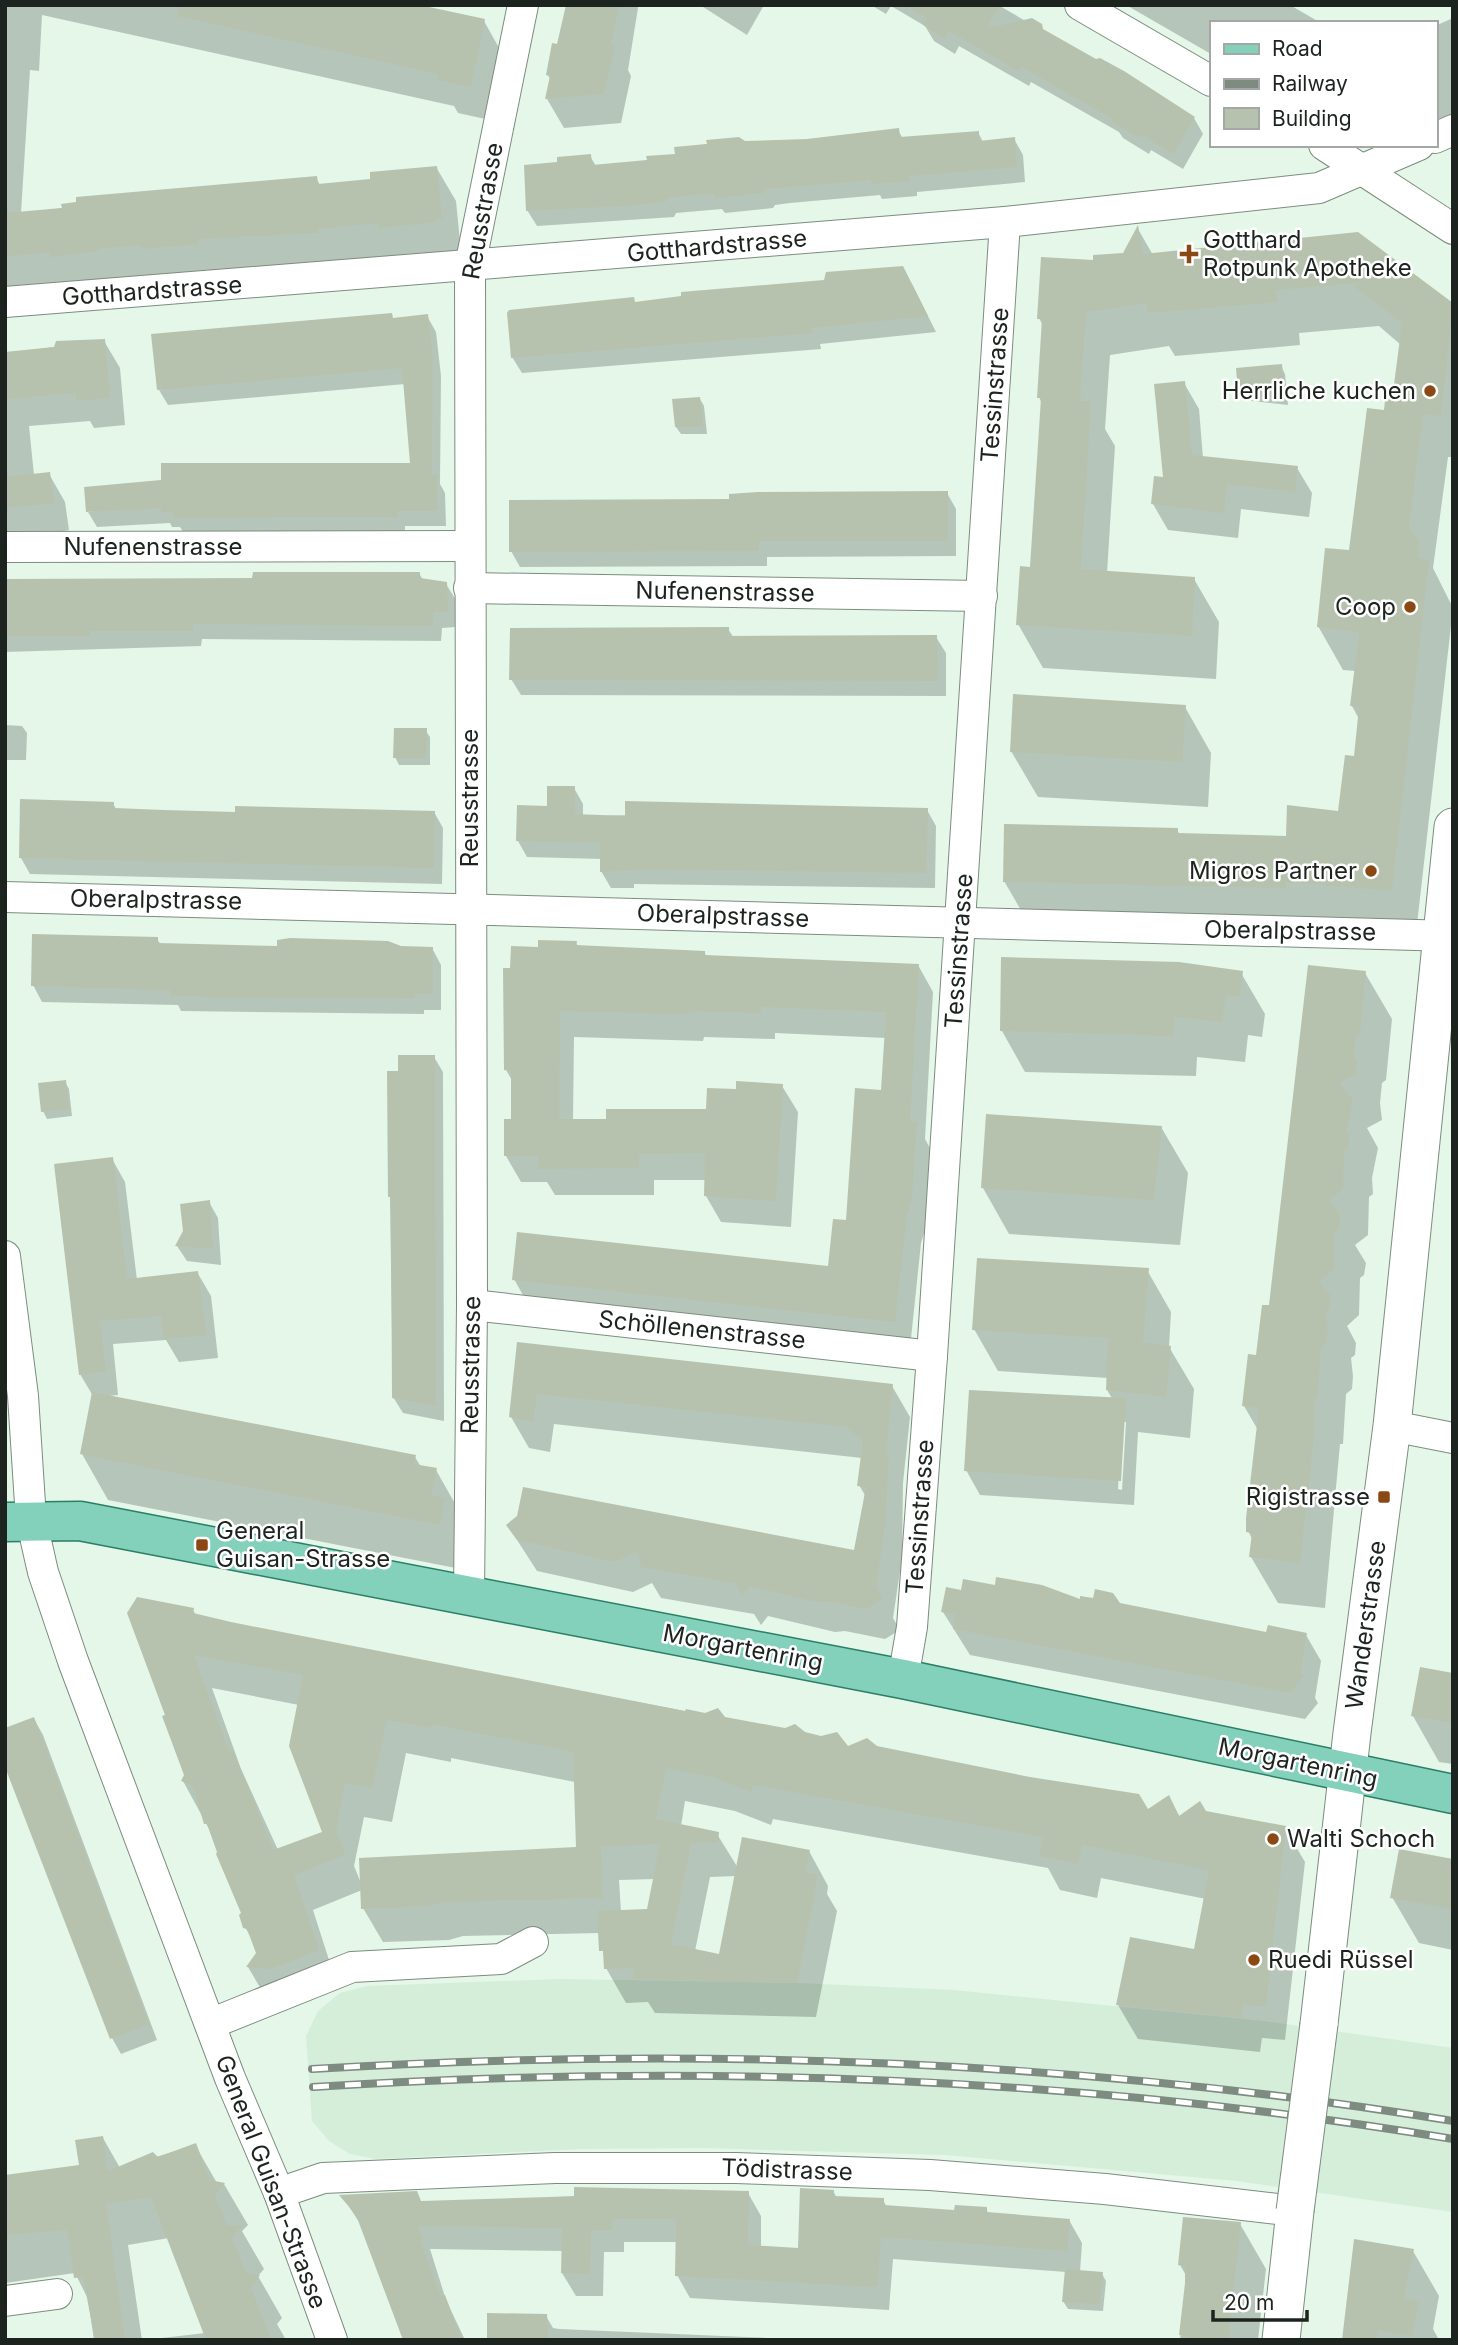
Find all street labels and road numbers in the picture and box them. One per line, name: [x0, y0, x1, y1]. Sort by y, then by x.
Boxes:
street label: Reusstrasse: [456, 140, 509, 282]
street label: Gotthardstrasse: [626, 223, 808, 268]
street label: Gotthardstrasse: [61, 270, 243, 311]
street label: Tessinstrasse: [975, 306, 1014, 463]
street label: Nufenenstrasse: [63, 532, 243, 561]
street label: Nufenenstrasse: [635, 575, 815, 608]
street label: Reusstrasse: [455, 729, 484, 867]
street label: Tessinstrasse: [939, 872, 978, 1029]
street label: Oberalpstrasse: [70, 883, 242, 916]
street label: Oberalpstrasse: [636, 898, 810, 933]
street label: Oberalpstrasse: [1204, 914, 1376, 947]
street label: Reusstrasse: [455, 1296, 486, 1434]
street label: Schöllenenstrasse: [597, 1304, 807, 1355]
street label: Tessinstrasse: [900, 1438, 939, 1595]
street label: Wanderstrasse: [1339, 1539, 1392, 1711]
street label: Morgartenring: [661, 1618, 825, 1677]
street label: Morgartenring: [1216, 1731, 1380, 1794]
street label: General Guisan-Strasse: [210, 2051, 333, 2313]
street label: Tödistrasse: [721, 2153, 853, 2186]

